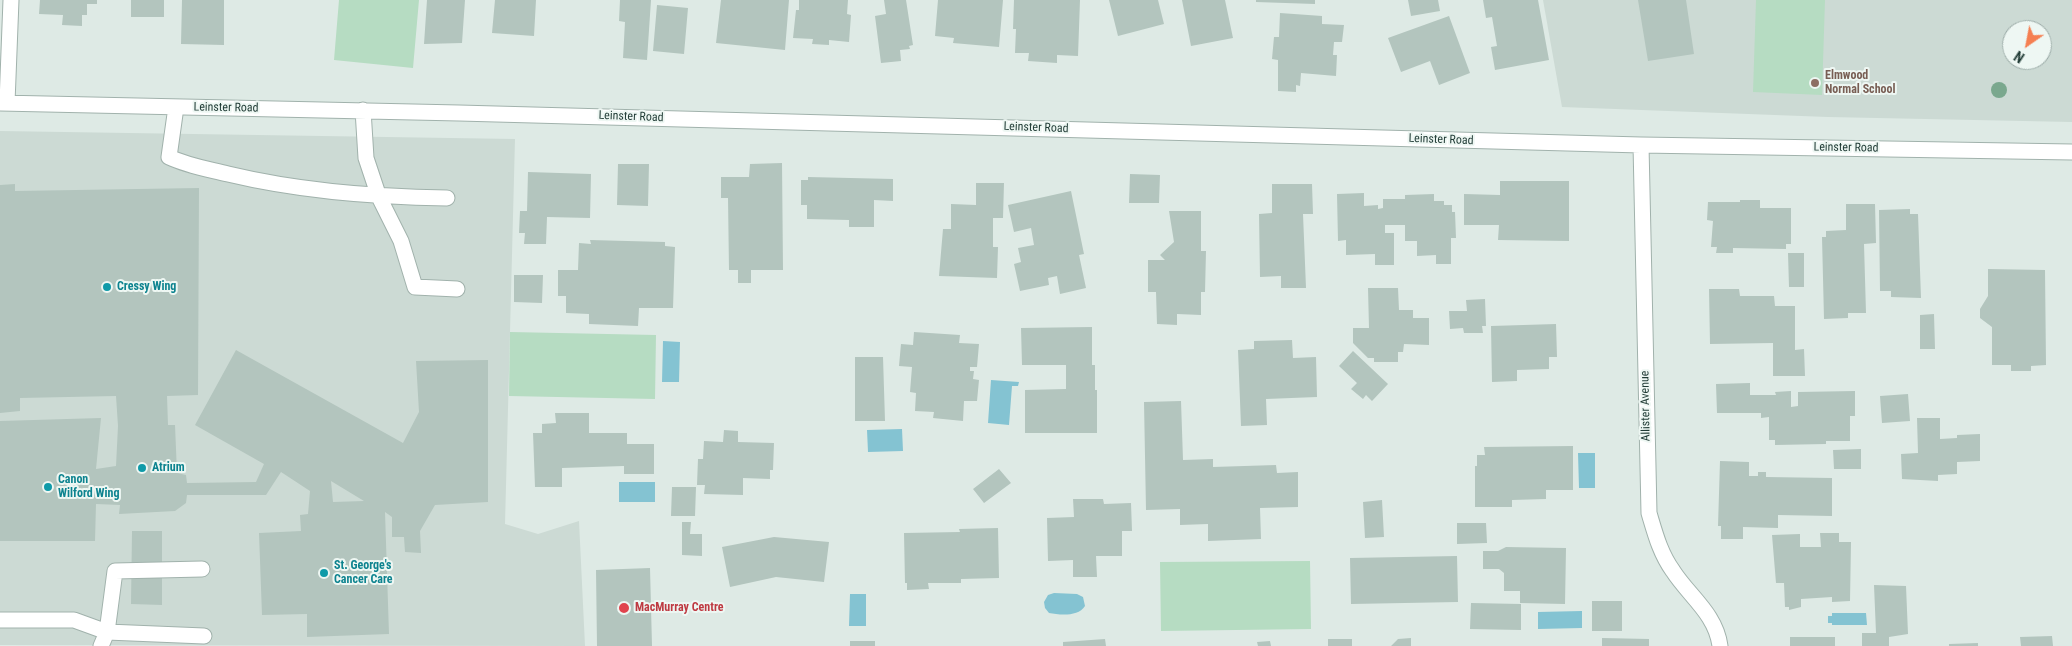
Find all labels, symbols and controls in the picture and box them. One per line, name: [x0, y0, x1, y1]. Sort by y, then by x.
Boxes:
north arrow: [2002, 20, 2052, 70]
text: N: [2011, 48, 2027, 66]
place label: Elmwood Normal School: [1825, 69, 1896, 97]
marker: Elmwood Normal School: [1809, 77, 1821, 89]
street label: Leinster Road: [193, 100, 259, 116]
street label: Leinster Road: [598, 109, 664, 125]
street label: Leinster Road: [1003, 120, 1069, 136]
street label: Leinster Road: [1408, 132, 1474, 148]
street label: Leinster Road: [1813, 140, 1879, 156]
place label: Cressy Wing: [117, 280, 176, 294]
marker: Cressy Wing: [101, 281, 113, 293]
street label: Allister Avenue: [1638, 370, 1654, 442]
place label: Atrium: [152, 461, 185, 475]
marker: Atrium: [136, 462, 148, 474]
place label: Canon Wilford Wing: [58, 473, 119, 501]
marker: Canon Wilford Wing: [42, 481, 54, 493]
place label: St. George's Cancer Care: [334, 559, 392, 587]
marker: St. George's Cancer Care: [318, 567, 330, 579]
marker: MacMurray Centre: [617, 601, 631, 615]
place label: MacMurray Centre: [635, 601, 723, 615]

